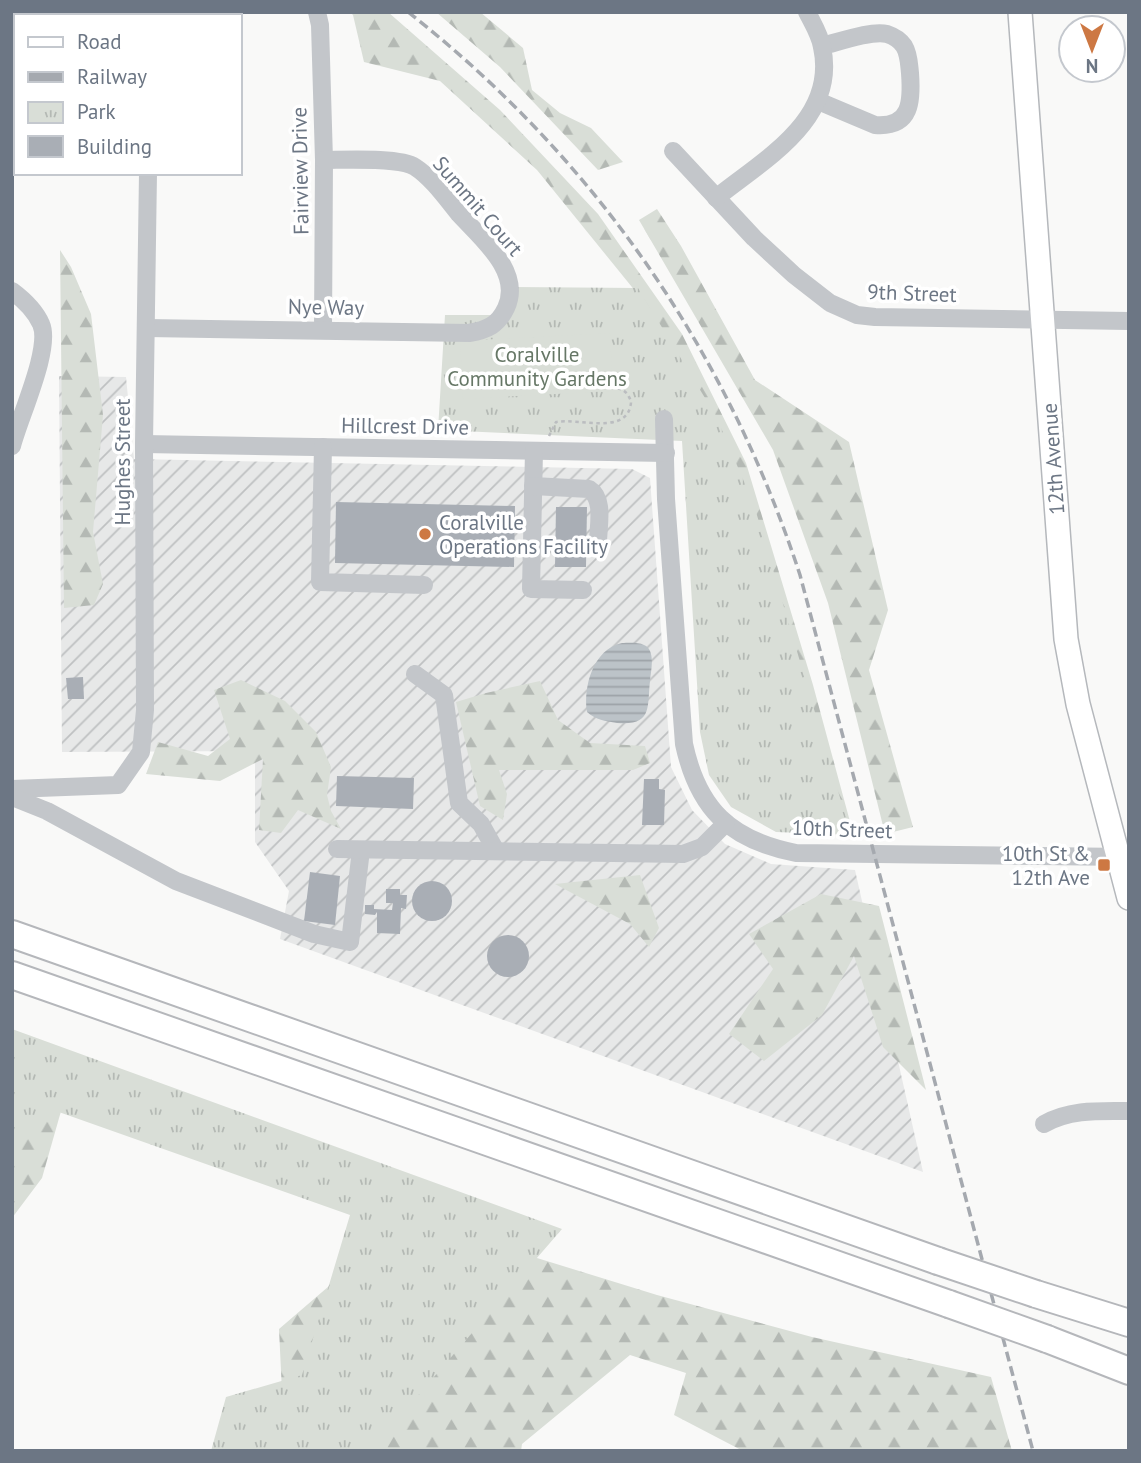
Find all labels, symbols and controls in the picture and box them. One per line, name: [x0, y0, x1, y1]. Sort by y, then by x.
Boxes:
legend: [14, 14, 242, 175]
north arrow: [1057, 14, 1127, 84]
text: Road: [77, 28, 121, 55]
text: N: [1086, 54, 1098, 78]
text: Railway: [77, 63, 147, 90]
text: Park: [77, 98, 116, 125]
street label: Fairview Drive: [285, 107, 315, 235]
text: Building: [77, 133, 152, 160]
street label: Summit Court: [427, 150, 529, 262]
street label: 9th Street: [867, 278, 957, 308]
street label: Nye Way: [288, 293, 365, 321]
park label: Coralville Community Gardens: [447, 341, 627, 392]
street label: Hughes Street: [109, 399, 136, 525]
street label: 12th Avenue: [1036, 402, 1070, 516]
street label: Hillcrest Drive: [341, 411, 469, 441]
place label: Coralville Operations Facility: [439, 509, 608, 560]
marker: Coralville Operations Facility: [417, 526, 433, 542]
street label: 10th Street: [791, 814, 893, 844]
place label: 10th St & 12th Ave: [1002, 840, 1090, 891]
marker: 10th St & 12th Ave: [1096, 857, 1112, 873]

